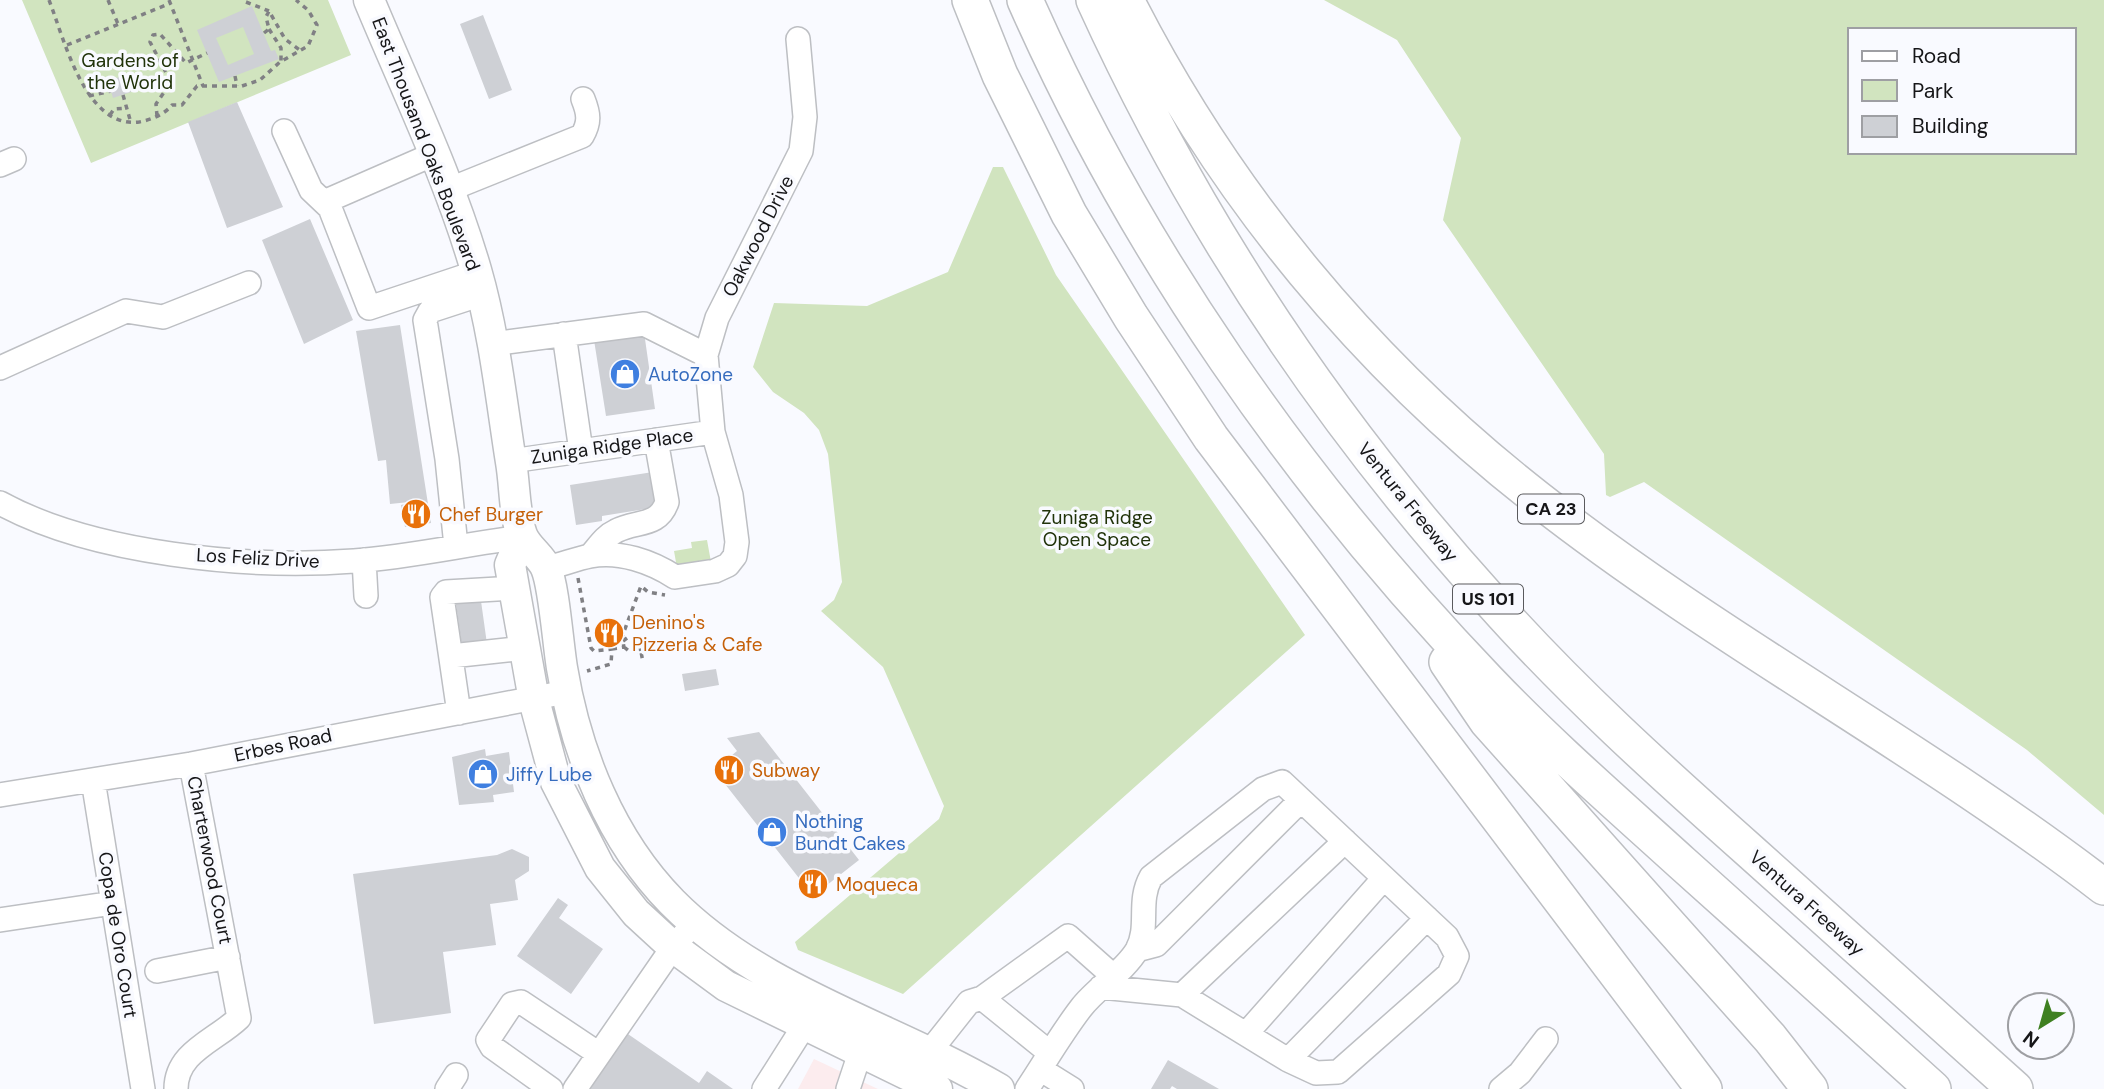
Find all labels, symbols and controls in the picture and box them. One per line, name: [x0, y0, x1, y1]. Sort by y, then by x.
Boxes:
street label: East Thousand Oaks Boulevard: [366, 14, 486, 274]
legend: [1848, 28, 2076, 154]
text: Road: [1912, 42, 1961, 70]
park label: Gardens of the World: [81, 48, 179, 95]
text: Park: [1912, 77, 1954, 105]
text: Building: [1912, 112, 1989, 140]
street label: Oakwood Drive: [717, 171, 799, 301]
shop icon: AutoZone: [608, 357, 642, 391]
place label: AutoZone: [648, 362, 733, 387]
street label: Zuniga Ridge Place: [529, 422, 695, 470]
street label: Ventura Freeway: [1352, 437, 1464, 567]
road number: CA 23: [1518, 494, 1584, 524]
restaurant icon: Chef Burger: [399, 497, 433, 531]
place label: Chef Burger: [439, 502, 543, 527]
park label: Zuniga Ridge Open Space: [1041, 505, 1153, 552]
street label: Los Feliz Drive: [196, 542, 320, 574]
road number: US 101: [1453, 584, 1523, 614]
place label: Denino's Pizzeria & Cafe: [632, 610, 763, 657]
restaurant icon: Denino's Pizzeria & Cafe: [592, 616, 626, 650]
street label: Erbes Road: [232, 722, 334, 768]
restaurant icon: Subway: [712, 753, 746, 787]
shop icon: Jiffy Lube: [466, 757, 500, 791]
place label: Subway: [752, 758, 821, 783]
place label: Jiffy Lube: [506, 762, 592, 787]
street label: Charterwood Court: [181, 774, 239, 946]
place label: Nothing Bundt Cakes: [795, 809, 906, 856]
shop icon: Nothing Bundt Cakes: [755, 815, 789, 849]
street label: Ventura Freeway: [1744, 845, 1870, 962]
street label: Copa de Oro Court: [93, 850, 143, 1020]
restaurant icon: Moqueca: [796, 867, 830, 901]
place label: Moqueca: [836, 872, 918, 897]
north arrow: [2006, 991, 2076, 1061]
text: N: [2018, 1025, 2044, 1053]

